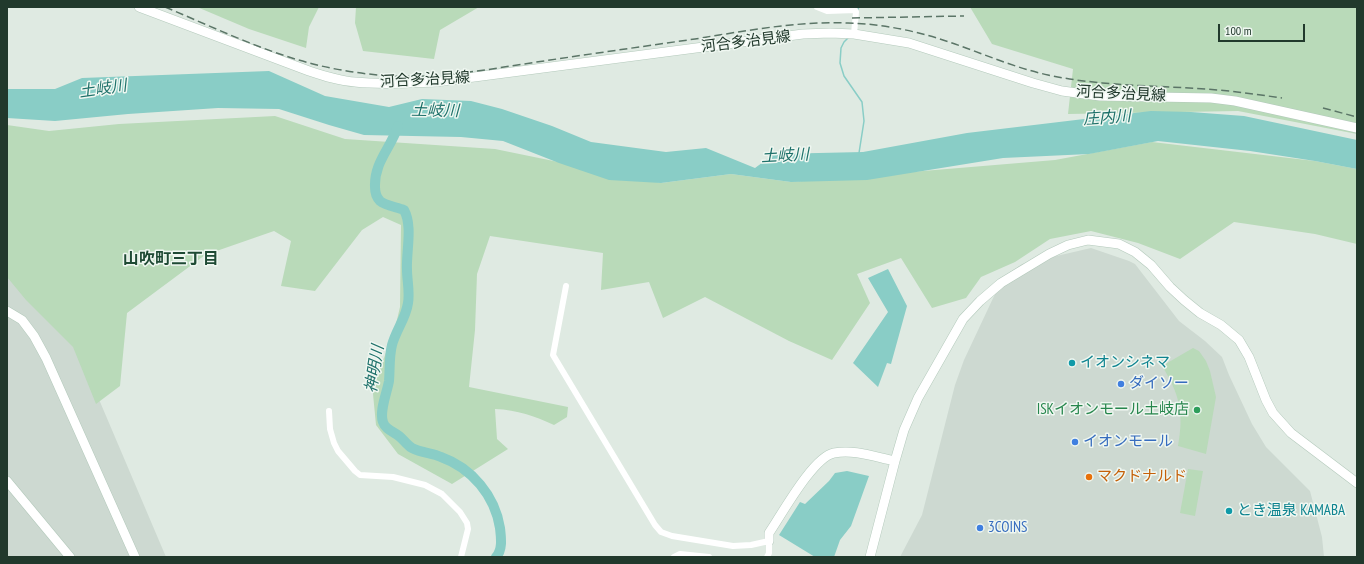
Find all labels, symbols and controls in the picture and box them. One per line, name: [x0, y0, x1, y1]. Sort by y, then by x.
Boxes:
scale bar: [1220, 16, 1307, 42]
text: 100 m: [1225, 23, 1252, 38]
street label: 河合多治見線: [700, 28, 792, 56]
street label: 河合多治見線: [380, 69, 470, 91]
water label: 土岐川: [78, 76, 128, 102]
street label: 河合多治見線: [1076, 83, 1166, 105]
water label: 土岐川: [411, 101, 459, 121]
water label: 庄内川: [1082, 107, 1132, 129]
water label: 土岐川: [761, 145, 809, 167]
district label: 山吹町三丁目: [123, 249, 219, 269]
water label: 神明川: [362, 344, 388, 394]
place label: イオンシネマ: [1080, 354, 1170, 372]
marker: イオンシネマ: [1067, 358, 1077, 368]
place label: ダイソー: [1129, 375, 1189, 393]
marker: ダイソー: [1116, 379, 1126, 389]
place label: ISKイオンモール土岐店: [1037, 401, 1189, 419]
marker: ISKイオンモール土岐店: [1192, 405, 1202, 415]
place label: イオンモール: [1083, 433, 1173, 451]
marker: イオンモール: [1070, 437, 1080, 447]
place label: マクドナルド: [1097, 468, 1187, 486]
marker: マクドナルド: [1084, 472, 1094, 482]
place label: とき温泉 KAMABA: [1237, 502, 1345, 520]
marker: とき温泉 KAMABA: [1224, 506, 1234, 516]
place label: 3COINS: [988, 519, 1028, 537]
marker: 3COINS: [975, 523, 985, 533]

